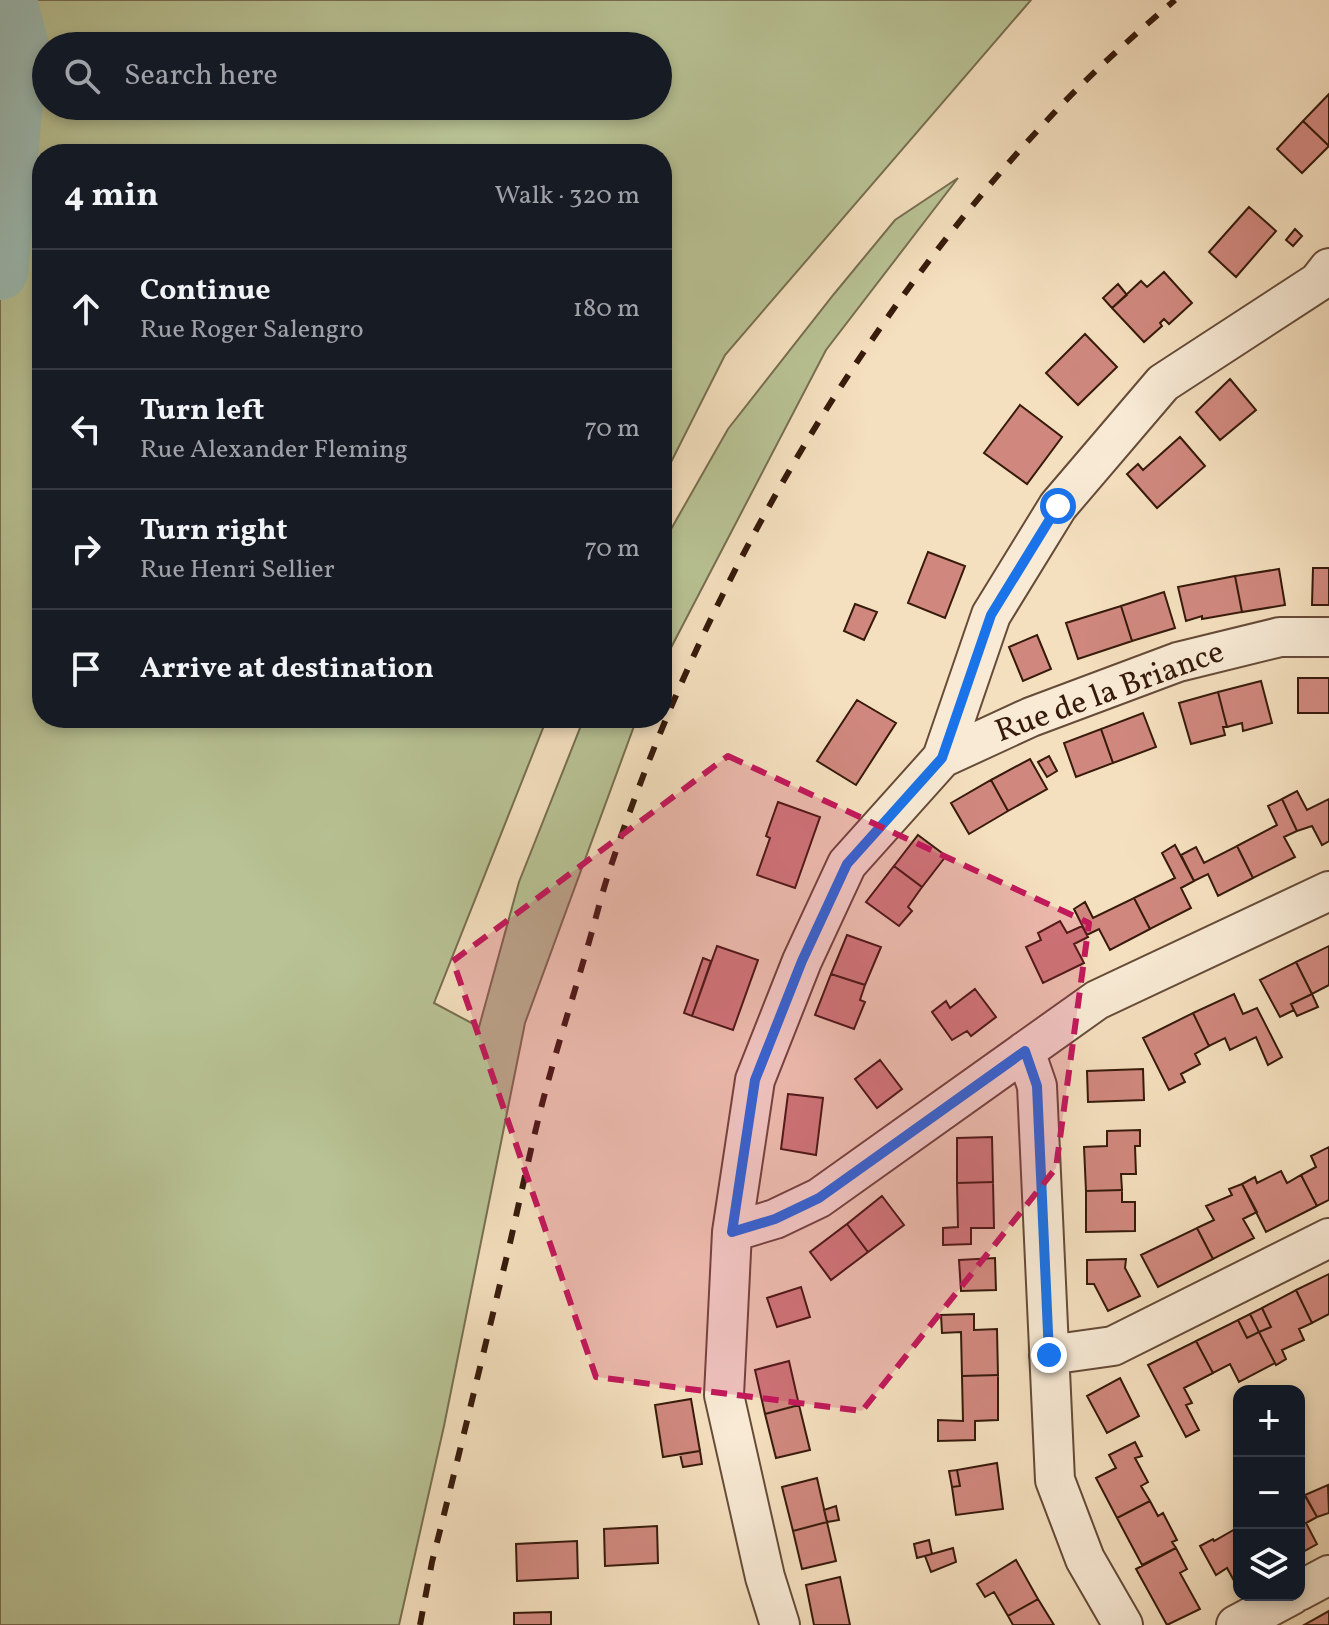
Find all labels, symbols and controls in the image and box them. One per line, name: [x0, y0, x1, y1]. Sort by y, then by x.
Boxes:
search box: [32, 32, 672, 120]
icon: search: [60, 54, 104, 98]
text: Search here: [124, 55, 278, 97]
text: 4 min: [64, 173, 159, 220]
text: Walk · 320 m: [494, 178, 640, 214]
text: Continue: [140, 270, 271, 312]
icon: ahead: [64, 287, 108, 331]
text: 180 m: [573, 291, 640, 327]
text: Rue Roger Salengro: [140, 312, 364, 348]
text: Turn left: [140, 390, 264, 432]
icon: left: [64, 407, 108, 451]
text: 70 m: [585, 411, 640, 447]
text: Rue Alexander Fleming: [140, 432, 408, 468]
route start: [1040, 488, 1076, 524]
text: Turn right: [140, 510, 288, 552]
icon: right: [64, 527, 108, 571]
text: 70 m: [585, 531, 640, 567]
text: Rue Henri Sellier: [140, 552, 335, 588]
street label: Rue de la Briance: [989, 631, 1231, 755]
icon: arrive: [64, 647, 108, 691]
text: Arrive at destination: [140, 648, 434, 690]
route end: [1031, 1337, 1067, 1373]
map controls: [1233, 1385, 1305, 1601]
button: +: [1233, 1385, 1305, 1457]
button: −: [1233, 1457, 1305, 1529]
button: layers: [1233, 1529, 1305, 1601]

